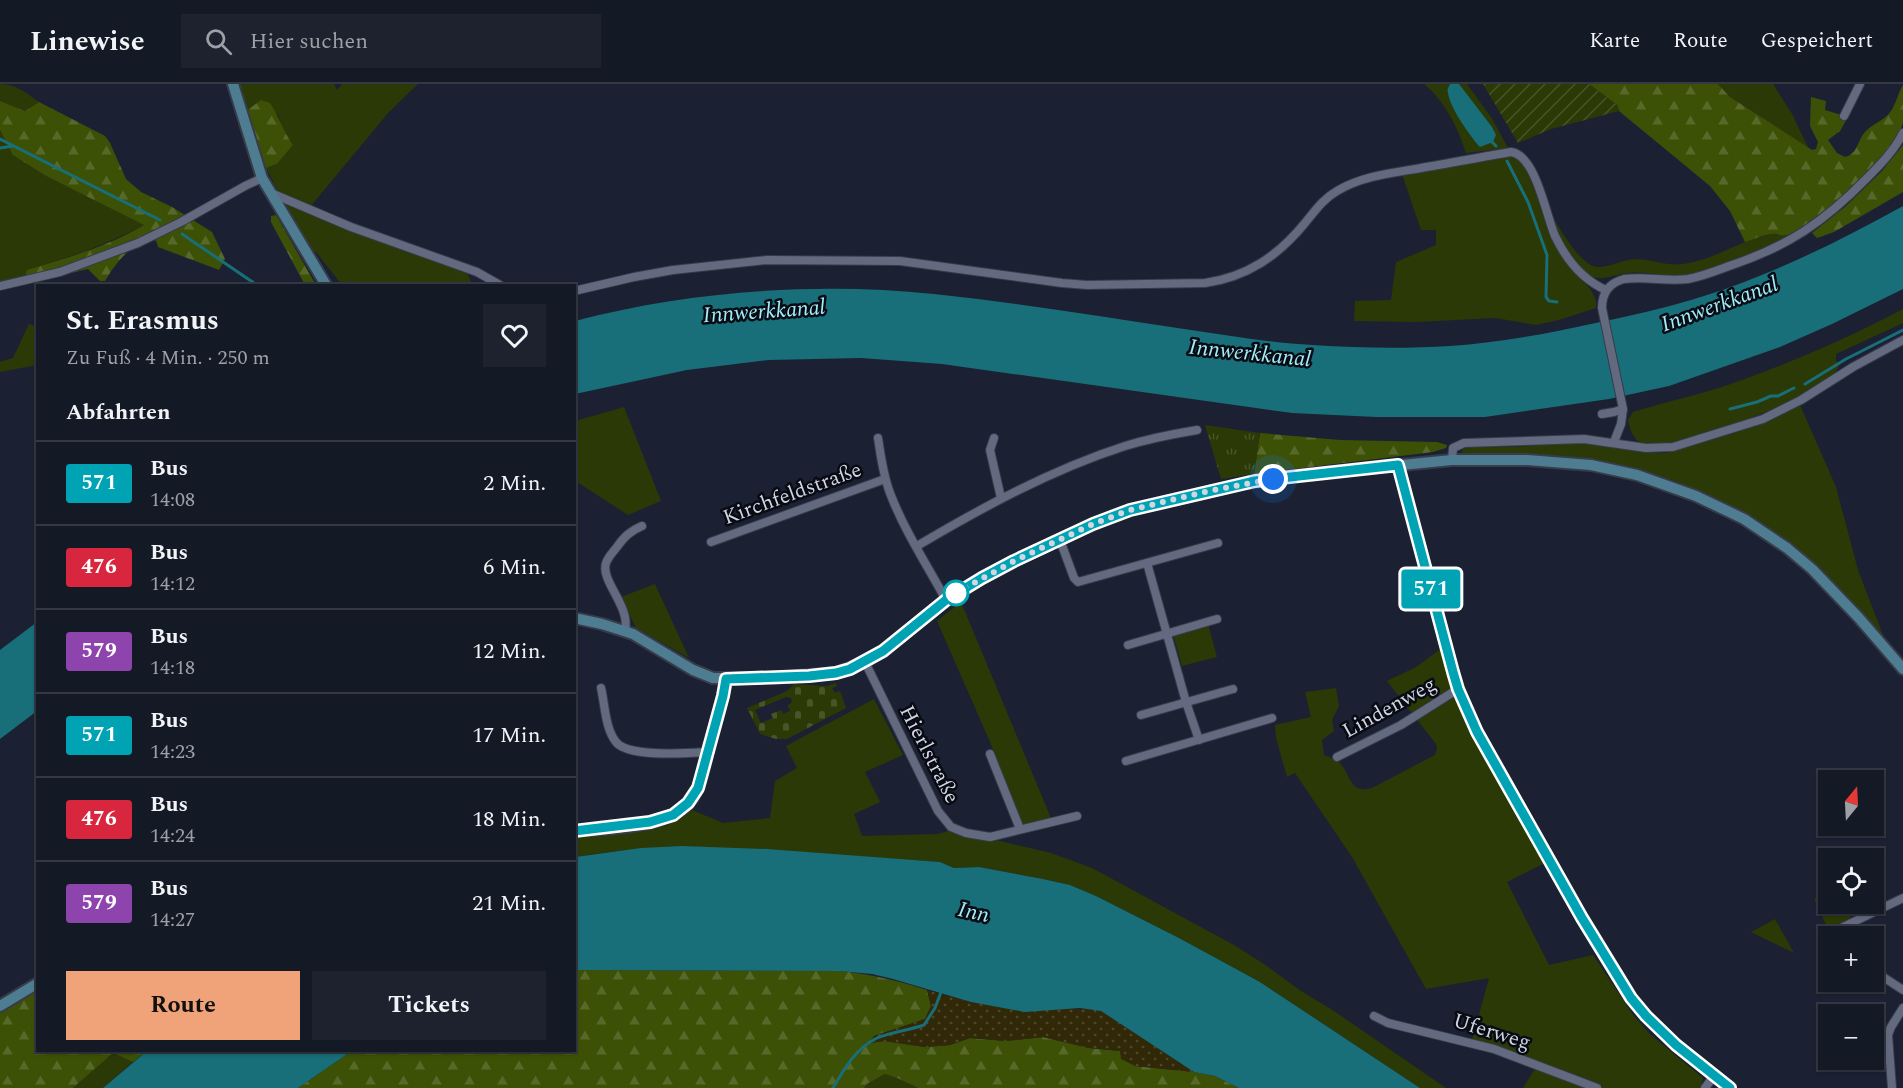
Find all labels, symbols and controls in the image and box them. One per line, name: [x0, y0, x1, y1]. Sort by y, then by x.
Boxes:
search box: [181, 14, 601, 68]
text: Linewise: [30, 20, 145, 63]
icon: search: [202, 25, 235, 58]
text: Hier suchen: [250, 25, 368, 58]
text: Karte: [1589, 25, 1640, 57]
text: Route: [1673, 25, 1728, 57]
text: Gespeichert: [1761, 25, 1873, 57]
water label: Innwerkkanal: [1656, 268, 1783, 341]
water label: Innwerkkanal: [702, 291, 827, 332]
text: St. Erasmus: [66, 299, 219, 342]
button: heart: [483, 304, 546, 367]
water label: Innwerkkanal: [1187, 331, 1313, 376]
text: Zu Fuß · 4 Min. · 250 m: [66, 343, 270, 373]
text: Abfahrten: [66, 396, 171, 429]
text: Bus: [150, 452, 188, 485]
street label: Kirchfeldstraße: [719, 454, 866, 534]
your location: [1258, 464, 1288, 494]
text: 571: [81, 467, 117, 499]
text: 2 Min.: [483, 467, 546, 500]
text: 14:08: [150, 485, 195, 515]
text: Bus: [150, 536, 188, 569]
text: 476: [81, 551, 117, 583]
text: 6 Min.: [483, 551, 546, 584]
text: 14:12: [150, 569, 195, 599]
line badge: 571: [1396, 570, 1466, 608]
text: 571: [1413, 573, 1449, 605]
unlabelled marker: [943, 580, 969, 606]
text: Bus: [150, 620, 188, 653]
text: 579: [81, 635, 117, 667]
text: 12 Min.: [472, 635, 546, 668]
text: 14:18: [150, 653, 195, 683]
street label: Lindenweg: [1336, 669, 1442, 747]
street label: Hierlstraße: [891, 700, 968, 809]
text: Bus: [150, 704, 188, 737]
text: 571: [81, 719, 117, 751]
text: 17 Min.: [472, 719, 546, 752]
text: 14:23: [150, 737, 195, 767]
north arrow: [1818, 770, 1884, 836]
map controls: [1818, 770, 1884, 1070]
text: Bus: [150, 788, 188, 821]
text: 476: [81, 803, 117, 835]
text: 18 Min.: [472, 803, 546, 836]
text: 14:24: [150, 821, 195, 851]
button: locate: [1818, 848, 1884, 914]
text: Bus: [150, 872, 188, 905]
text: 579: [81, 887, 117, 919]
text: 21 Min.: [472, 887, 546, 920]
water label: Inn: [955, 893, 993, 932]
text: 14:27: [150, 905, 195, 935]
button: +: [1818, 926, 1884, 992]
button: Route: [66, 971, 300, 1040]
button: Tickets: [312, 971, 546, 1040]
button: −: [1818, 1004, 1884, 1070]
street label: Uferweg: [1449, 1005, 1535, 1059]

